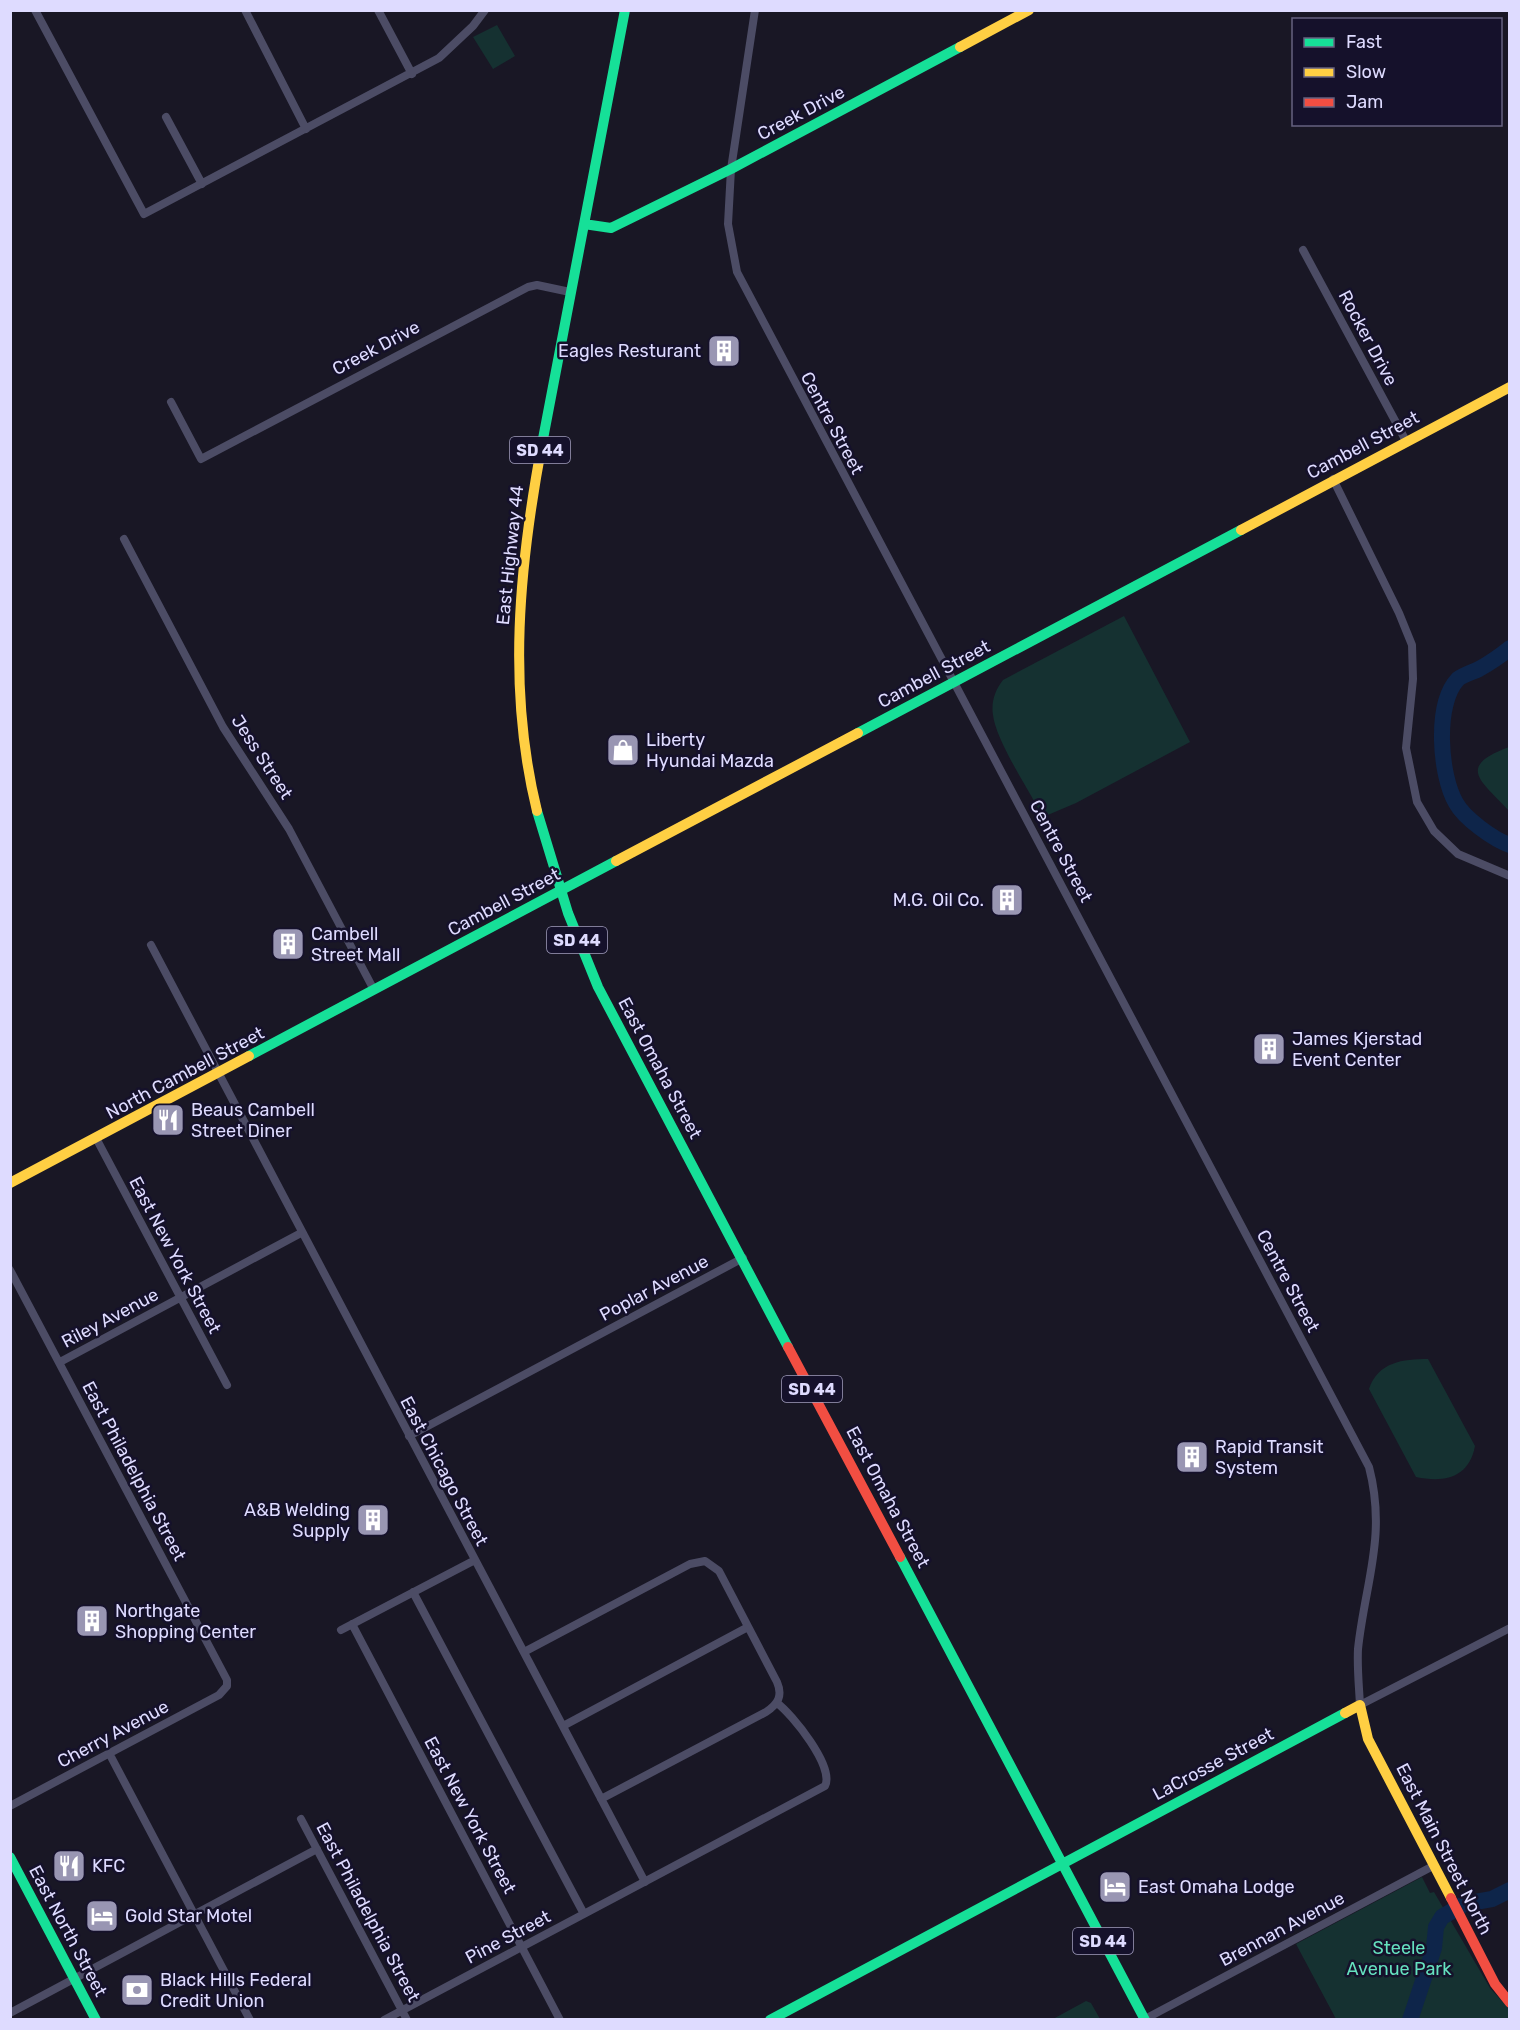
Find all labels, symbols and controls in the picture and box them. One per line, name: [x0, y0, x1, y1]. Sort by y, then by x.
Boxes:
legend: [1292, 18, 1502, 126]
text: Fast: [1346, 31, 1382, 53]
text: Slow: [1346, 61, 1386, 83]
street label: Creek Drive: [754, 81, 848, 145]
text: Jam: [1346, 91, 1383, 113]
street label: Rocker Drive: [1334, 286, 1402, 390]
street label: Creek Drive: [329, 316, 423, 380]
building icon: Eagles Resturant: [706, 333, 742, 369]
place label: Eagles Resturant: [558, 340, 701, 362]
street label: Centre Street: [796, 368, 868, 478]
street label: Cambell Street: [1303, 406, 1423, 484]
road number: SD 44: [510, 437, 570, 463]
street label: East Highway 44: [492, 484, 528, 626]
street label: Cambell Street: [874, 635, 994, 713]
street label: Jess Street: [227, 711, 297, 803]
place label: Liberty Hyundai Mazda: [646, 729, 774, 772]
shop icon: Liberty Hyundai Mazda: [605, 732, 641, 768]
street label: Centre Street: [1025, 796, 1097, 906]
street label: Cambell Street: [444, 863, 564, 941]
building icon: M.G. Oil Co.: [989, 882, 1025, 918]
place label: M.G. Oil Co.: [893, 889, 984, 911]
place label: Cambell Street Mall: [311, 923, 400, 966]
building icon: Cambell Street Mall: [270, 926, 306, 962]
road number: SD 44: [547, 927, 607, 953]
street label: East Omaha Street: [613, 994, 707, 1142]
street label: North Cambell Street: [102, 1022, 268, 1124]
place label: James Kjerstad Event Center: [1292, 1028, 1422, 1071]
building icon: James Kjerstad Event Center: [1251, 1031, 1287, 1067]
place label: Beaus Cambell Street Diner: [191, 1099, 315, 1142]
restaurant icon: Beaus Cambell Street Diner: [150, 1102, 186, 1138]
street label: East New York Street: [124, 1173, 226, 1337]
street label: Centre Street: [1252, 1226, 1324, 1336]
street label: Poplar Avenue: [596, 1250, 712, 1326]
street label: Riley Avenue: [58, 1283, 162, 1353]
road number: SD 44: [782, 1376, 842, 1402]
street label: East Philadelphia Street: [77, 1377, 191, 1565]
street label: East Chicago Street: [395, 1392, 493, 1550]
street label: East Omaha Street: [841, 1423, 935, 1571]
place label: Rapid Transit System: [1215, 1436, 1324, 1479]
building icon: Rapid Transit System: [1174, 1439, 1210, 1475]
place label: A&B Welding Supply: [244, 1499, 350, 1542]
building icon: A&B Welding Supply: [355, 1502, 391, 1538]
place label: Northgate Shopping Center: [115, 1600, 256, 1643]
building icon: Northgate Shopping Center: [74, 1603, 110, 1639]
street label: Cherry Avenue: [53, 1695, 173, 1773]
street label: LaCrosse Street: [1149, 1723, 1277, 1805]
street label: East New York Street: [419, 1733, 521, 1897]
street label: East Main Street North: [1391, 1760, 1497, 1938]
street label: East Philadelphia Street: [311, 1818, 425, 2006]
restaurant icon: KFC: [51, 1848, 87, 1884]
place label: KFC: [92, 1855, 125, 1877]
street label: East North Street: [24, 1862, 112, 2000]
hotel icon: East Omaha Lodge: [1097, 1869, 1133, 1905]
place label: East Omaha Lodge: [1138, 1876, 1295, 1898]
street label: Brennan Avenue: [1216, 1887, 1348, 1971]
hotel icon: Gold Star Motel: [84, 1898, 120, 1934]
place label: Gold Star Motel: [125, 1905, 252, 1927]
street label: Pine Street: [462, 1905, 554, 1969]
road number: SD 44: [1073, 1928, 1133, 1954]
park label: Steele Avenue Park: [1347, 1937, 1452, 1980]
place label: Black Hills Federal Credit Union: [160, 1969, 312, 2012]
bank icon: Black Hills Federal Credit Union: [119, 1972, 155, 2008]

